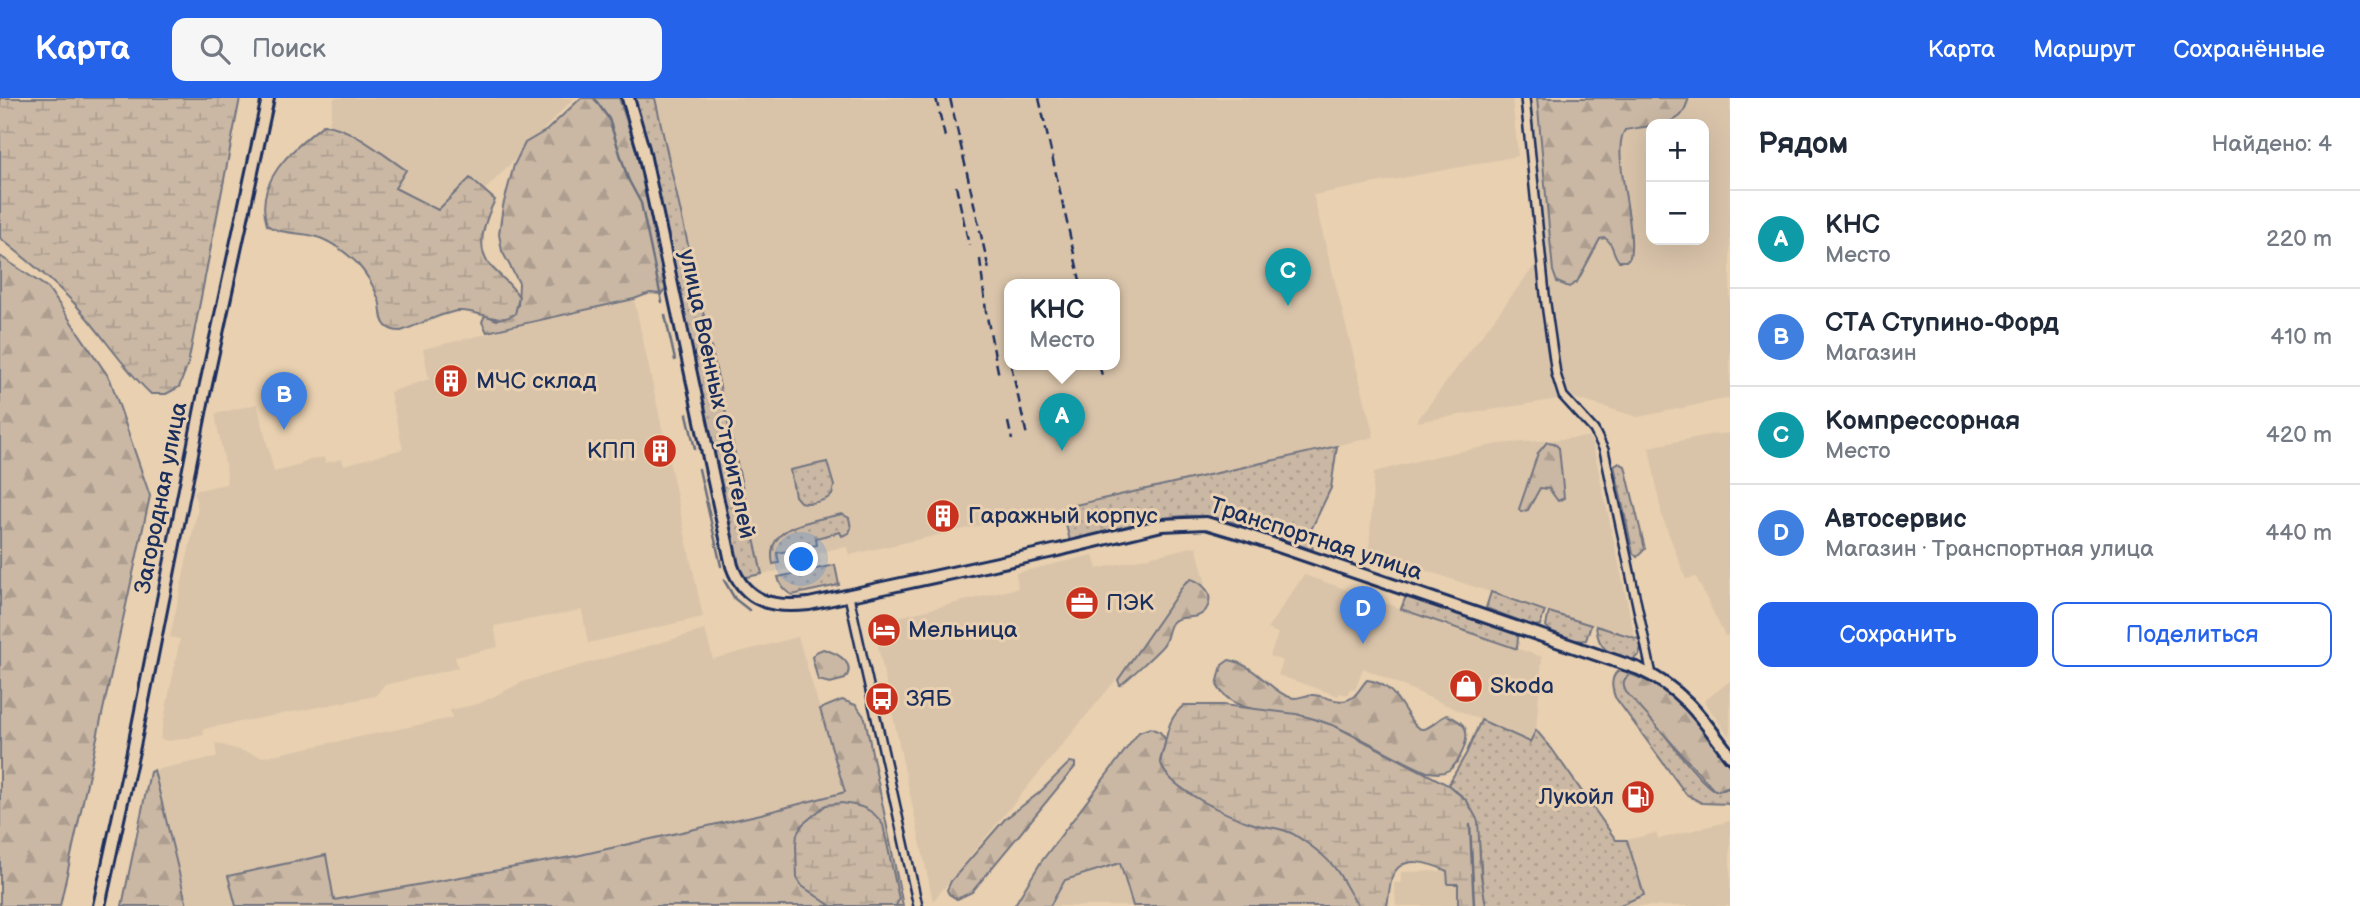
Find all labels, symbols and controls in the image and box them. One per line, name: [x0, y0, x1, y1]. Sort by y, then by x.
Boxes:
search box: [172, 18, 662, 81]
text: Карта: [35, 29, 130, 69]
icon: search: [196, 30, 234, 68]
text: Поиск: [252, 34, 326, 65]
text: Карта: [1928, 35, 1995, 64]
text: Маршрут: [2033, 35, 2135, 64]
text: Сохранённые: [2173, 35, 2325, 64]
map controls: [1646, 119, 1709, 245]
button: +: [1646, 119, 1709, 182]
text: Рядом: [1758, 126, 1848, 162]
text: Найдено: 4: [2212, 130, 2332, 158]
button: −: [1646, 182, 1709, 245]
text: КНС: [1825, 210, 1880, 241]
text: A: [1774, 225, 1788, 253]
text: 220 m: [2266, 225, 2332, 253]
text: Место: [1825, 241, 1891, 269]
street label: улица Военных Строителей: [673, 247, 761, 541]
pin: C: [1265, 248, 1311, 306]
popup: [1004, 279, 1120, 370]
text: КНС: [1029, 295, 1084, 326]
text: СТА Ступино-Форд: [1825, 308, 2059, 339]
text: B: [1773, 323, 1789, 351]
text: 410 m: [2270, 323, 2332, 351]
text: Место: [1029, 326, 1095, 354]
text: Магазин: [1825, 339, 1917, 367]
building icon: МЧС склад: [432, 362, 470, 400]
place label: МЧС склад: [476, 367, 596, 395]
pin: B: [261, 372, 307, 430]
pin: A: [1039, 393, 1085, 451]
street label: Загородная улица: [129, 399, 193, 596]
text: Компрессорная: [1825, 406, 2020, 437]
text: C: [1773, 421, 1789, 449]
text: 420 m: [2266, 421, 2332, 449]
building icon: КПП: [641, 432, 679, 470]
place label: КПП: [587, 437, 636, 465]
text: Место: [1825, 437, 1891, 465]
street label: Транспортная улица: [1206, 491, 1426, 587]
building icon: Гаражный корпус: [924, 497, 962, 535]
place label: Гаражный корпус: [968, 502, 1158, 530]
text: Автосервис: [1825, 504, 1967, 535]
text: D: [1773, 519, 1789, 547]
text: 440 m: [2265, 519, 2332, 547]
text: Магазин · Транспортная улица: [1825, 535, 2154, 563]
your location: [784, 542, 818, 576]
office icon: ПЭК: [1063, 584, 1101, 622]
pin: D: [1340, 586, 1386, 644]
place label: ПЭК: [1106, 589, 1154, 617]
button: Сохранить: [1758, 602, 2038, 667]
button: Поделиться: [2052, 602, 2332, 667]
hotel icon: Мельница: [865, 611, 903, 649]
place label: Мельница: [908, 616, 1018, 644]
shop icon: Skoda: [1447, 667, 1485, 705]
place label: Skoda: [1490, 672, 1554, 700]
bus stop icon: ЗЯБ: [863, 680, 901, 718]
place label: ЗЯБ: [906, 685, 952, 713]
fuel station icon: Лукойл: [1619, 778, 1657, 816]
place label: Лукойл: [1538, 783, 1614, 811]

